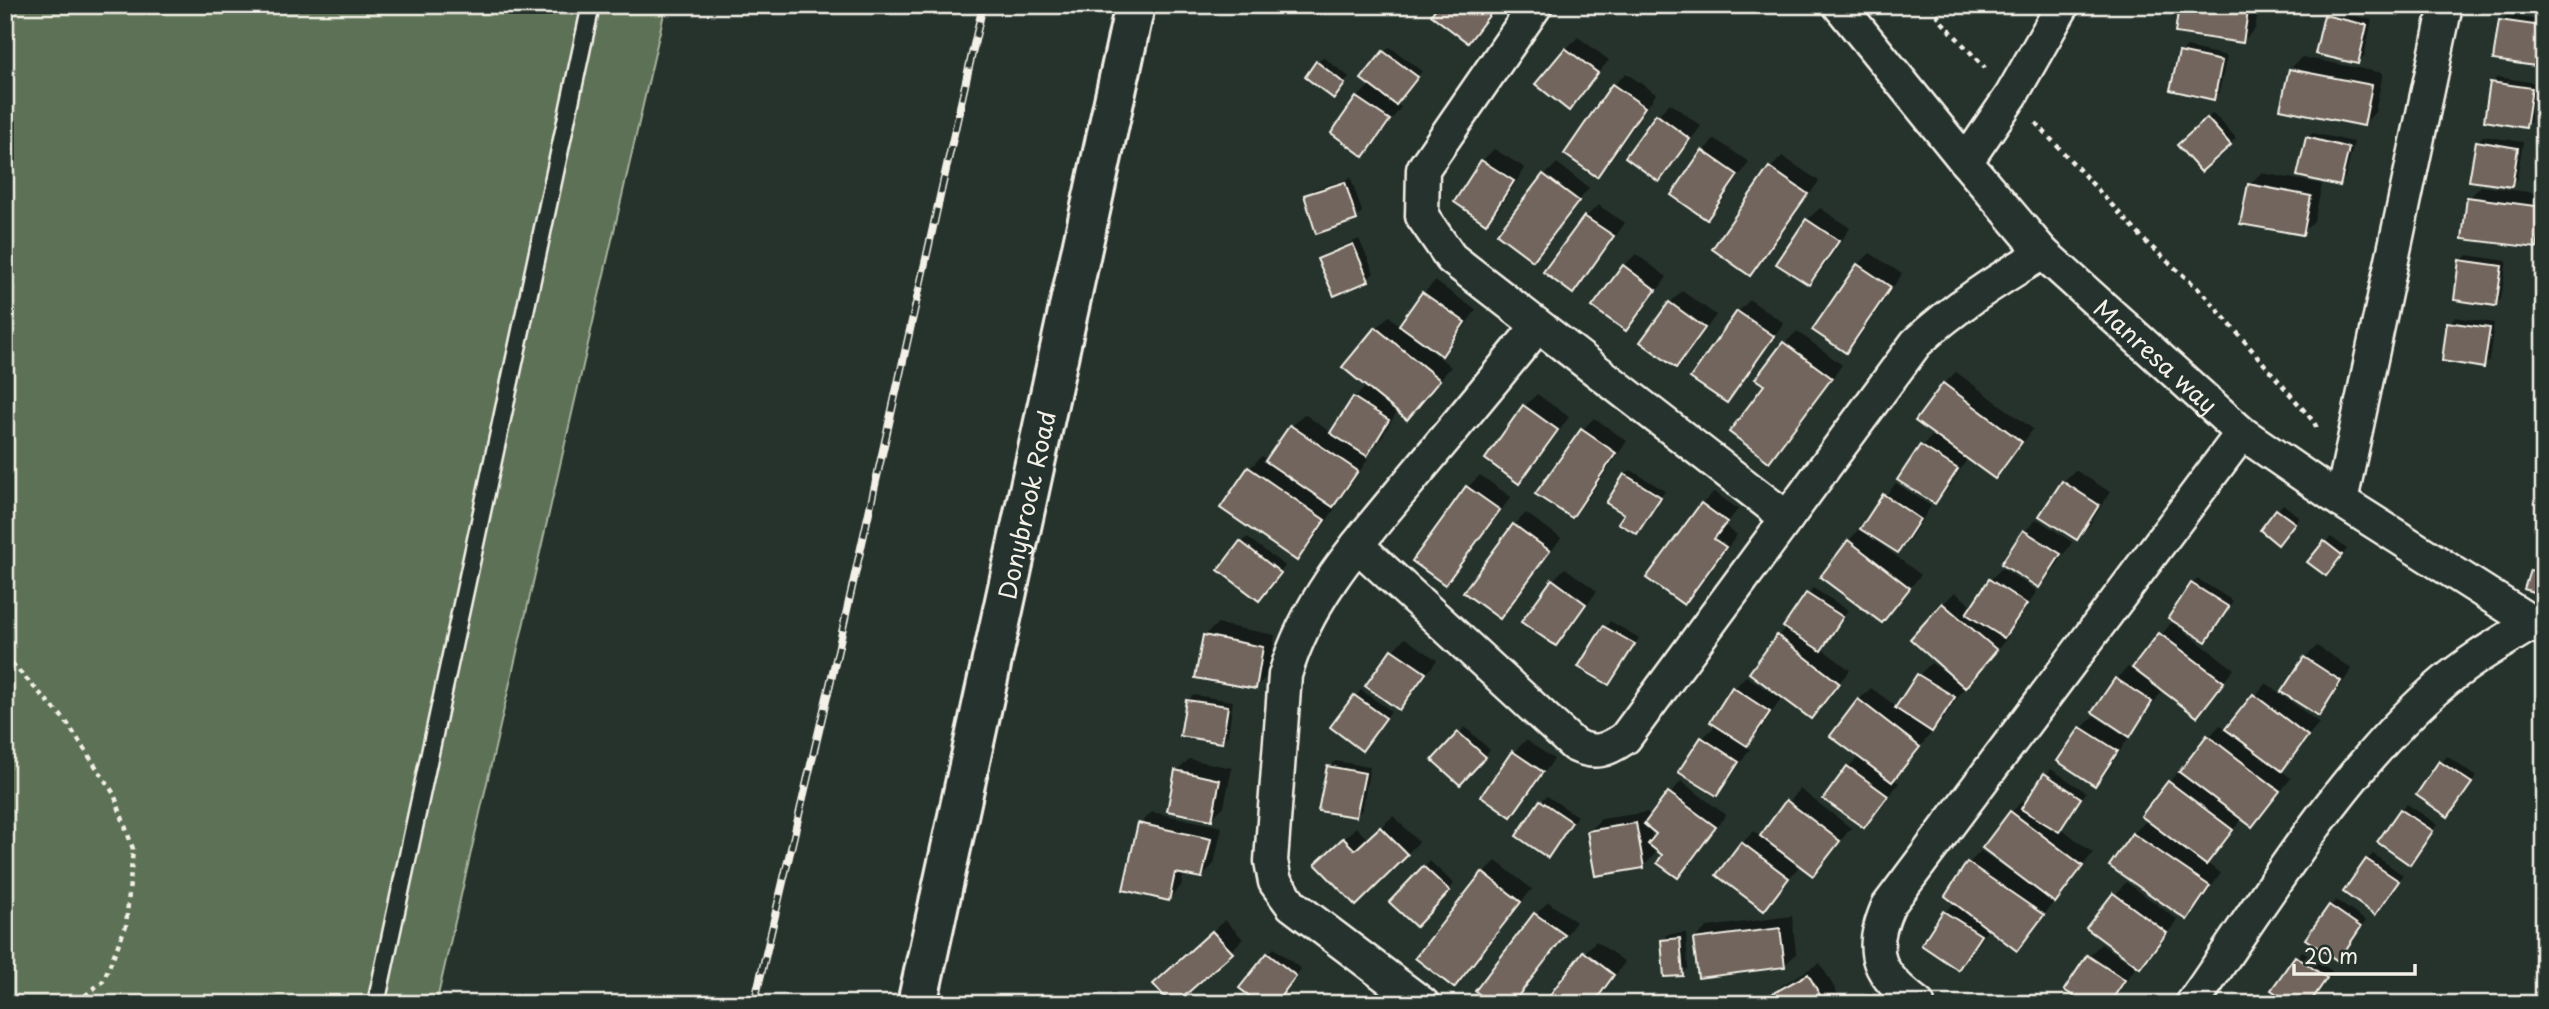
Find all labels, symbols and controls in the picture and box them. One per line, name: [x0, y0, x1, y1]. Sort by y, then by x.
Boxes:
street label: Manresa way: [2086, 290, 2226, 421]
street label: Donybrook Road: [988, 407, 1064, 602]
scale bar: [2294, 932, 2414, 976]
text: 20 m: [2304, 939, 2358, 971]

